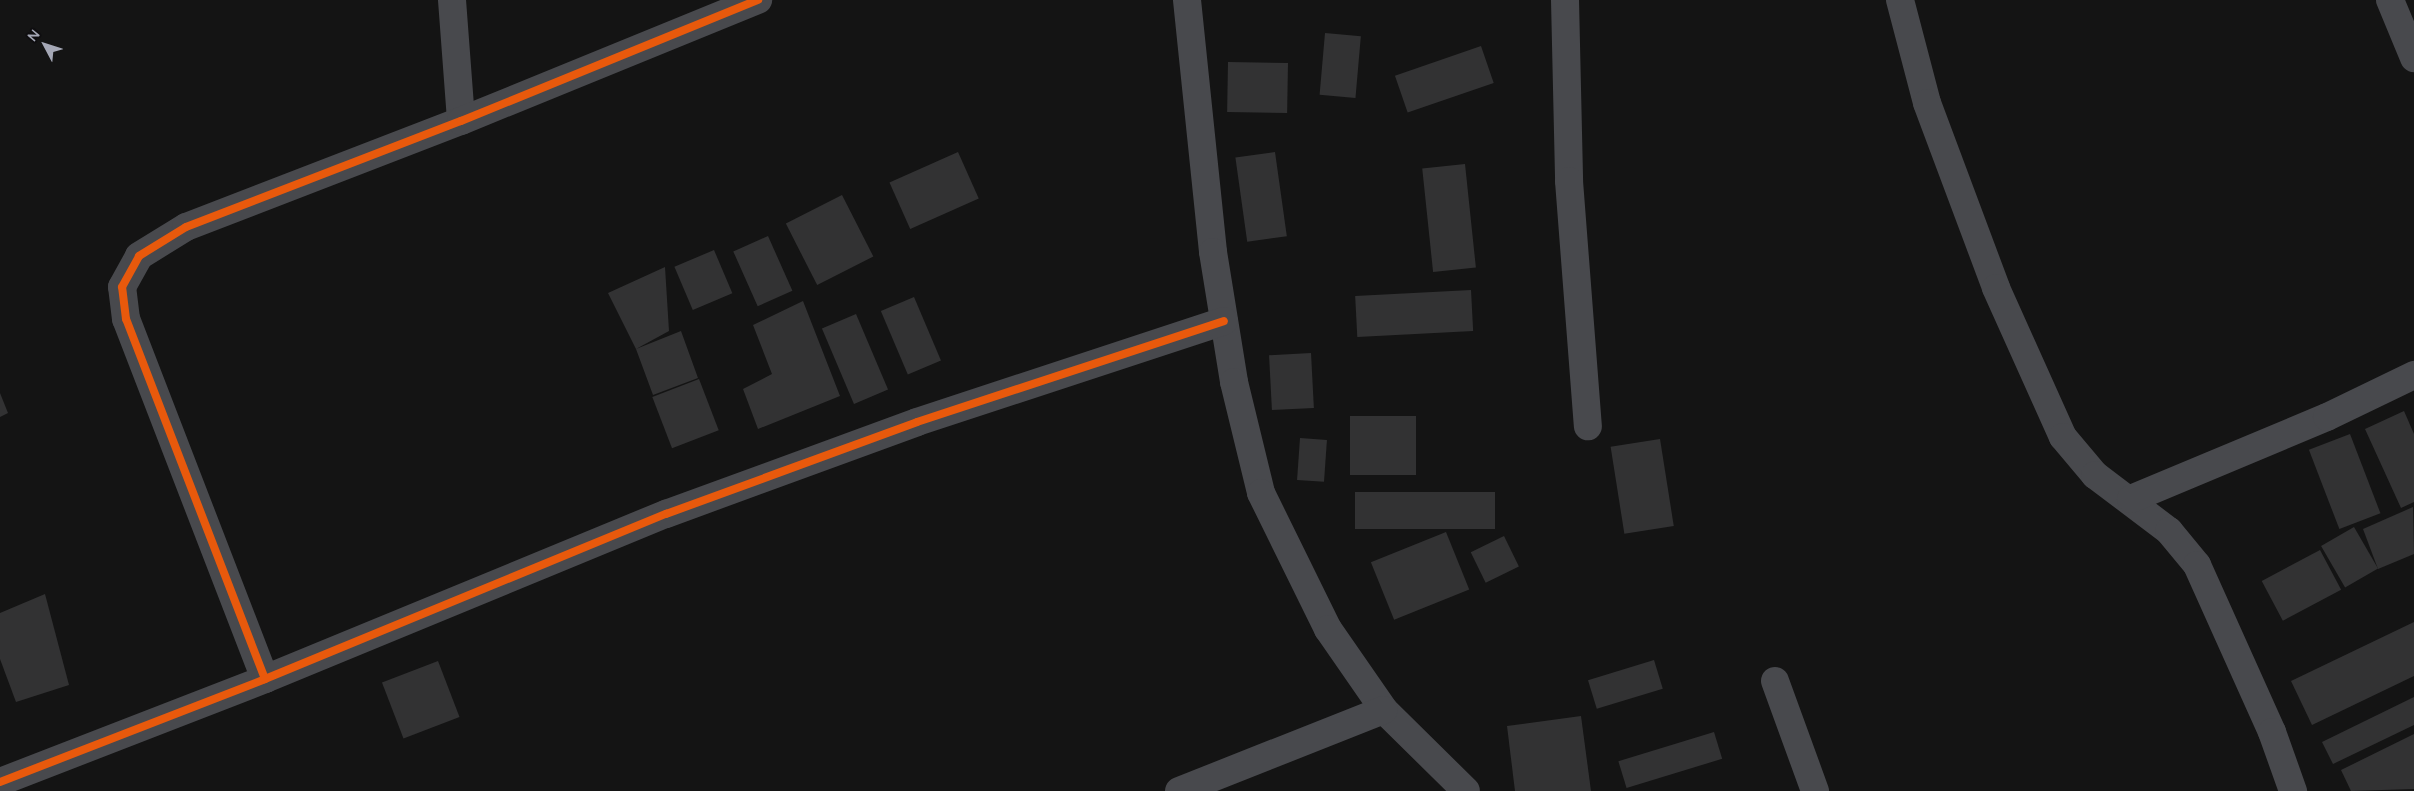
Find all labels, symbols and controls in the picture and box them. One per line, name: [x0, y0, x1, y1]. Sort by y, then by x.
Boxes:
north arrow: [20, 20, 70, 70]
text: N: [23, 26, 44, 45]

